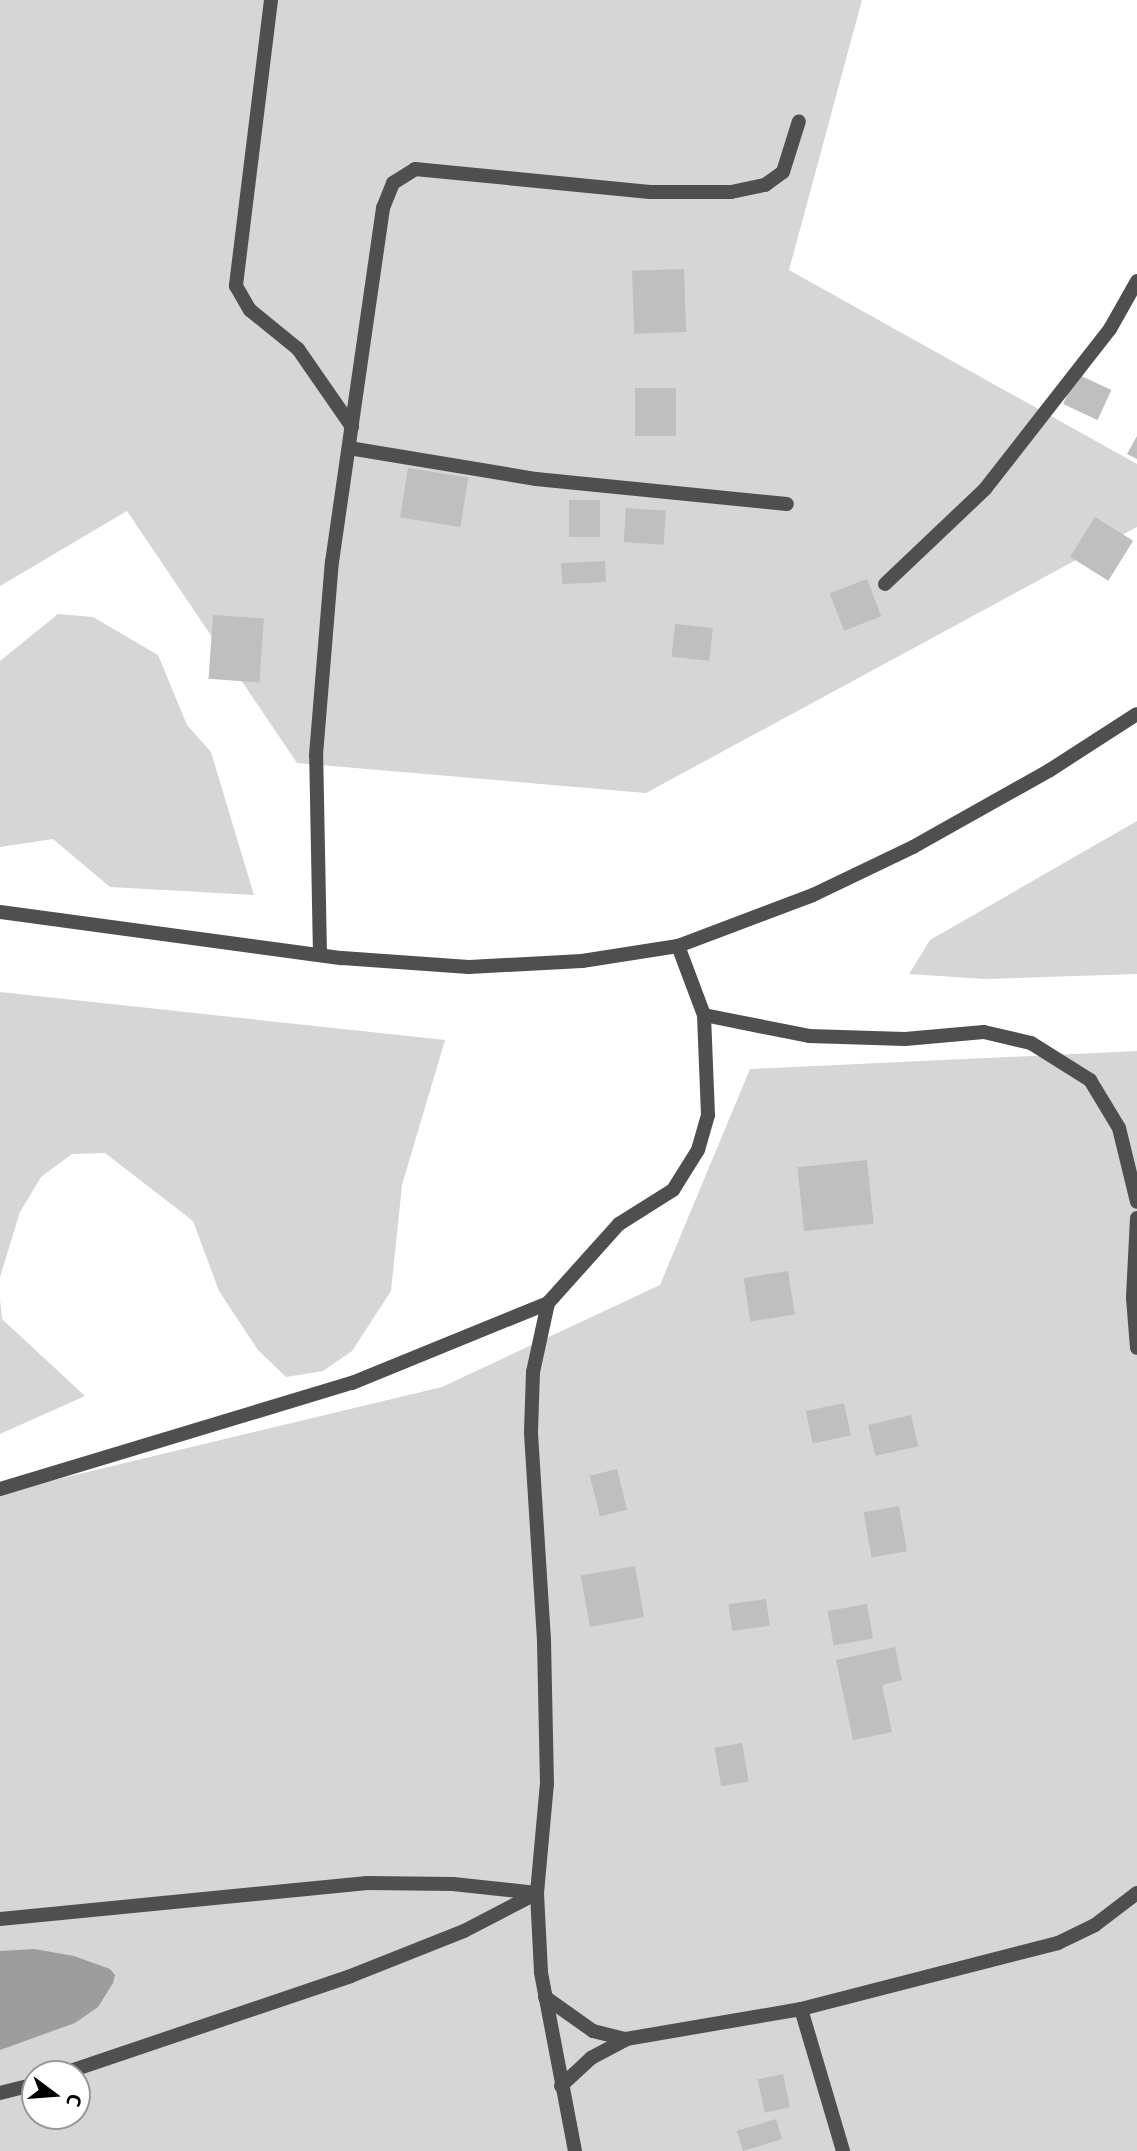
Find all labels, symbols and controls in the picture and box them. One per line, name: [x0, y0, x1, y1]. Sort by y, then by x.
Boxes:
north arrow: [21, 2060, 91, 2130]
text: С: [60, 2091, 88, 2110]

